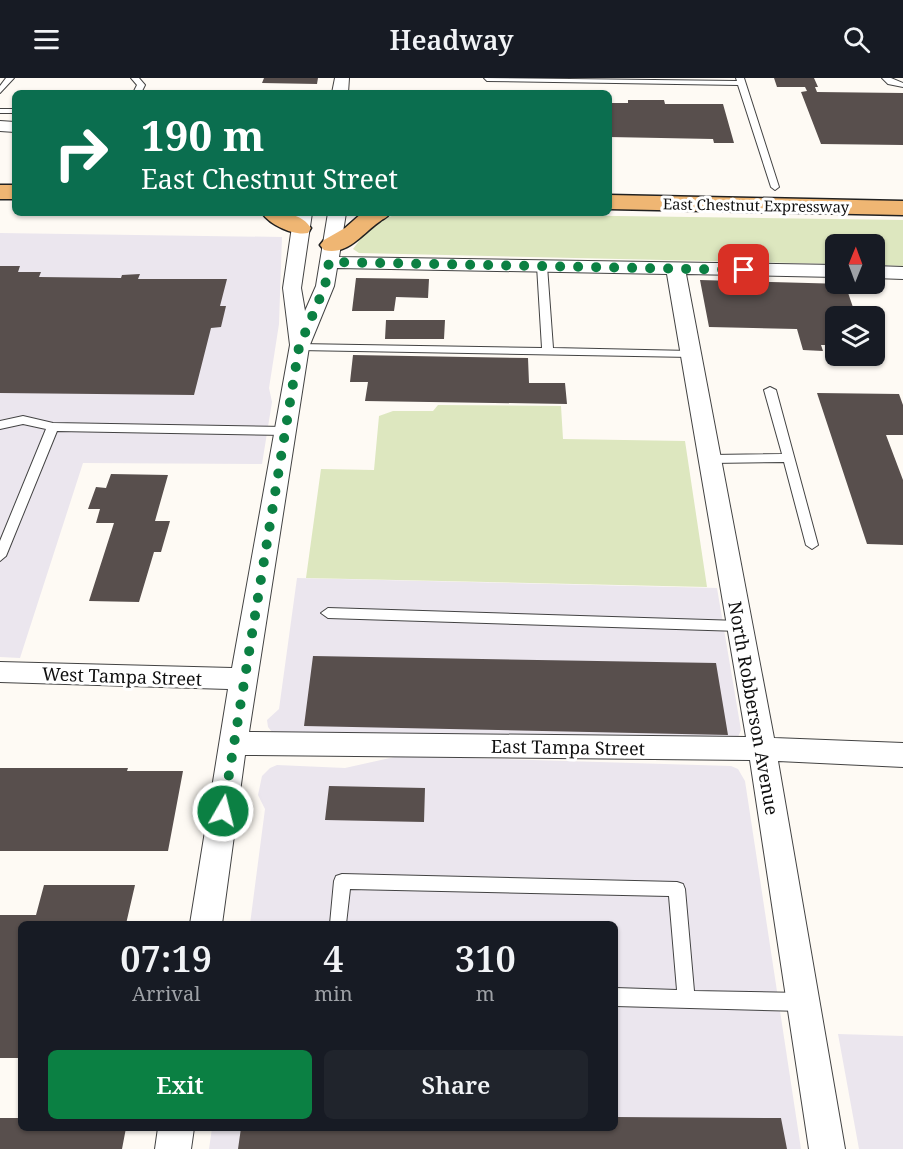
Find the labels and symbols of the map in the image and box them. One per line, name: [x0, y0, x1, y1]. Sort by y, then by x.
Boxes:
street label: East Chestnut Expressway: [663, 193, 850, 217]
north arrow: [825, 234, 885, 294]
pin: [718, 244, 769, 295]
street label: North Robberson Avenue: [723, 599, 785, 817]
street label: West Tampa Street: [42, 661, 202, 691]
street label: East Tampa Street: [491, 734, 645, 760]
position arrow: [191, 779, 255, 843]

